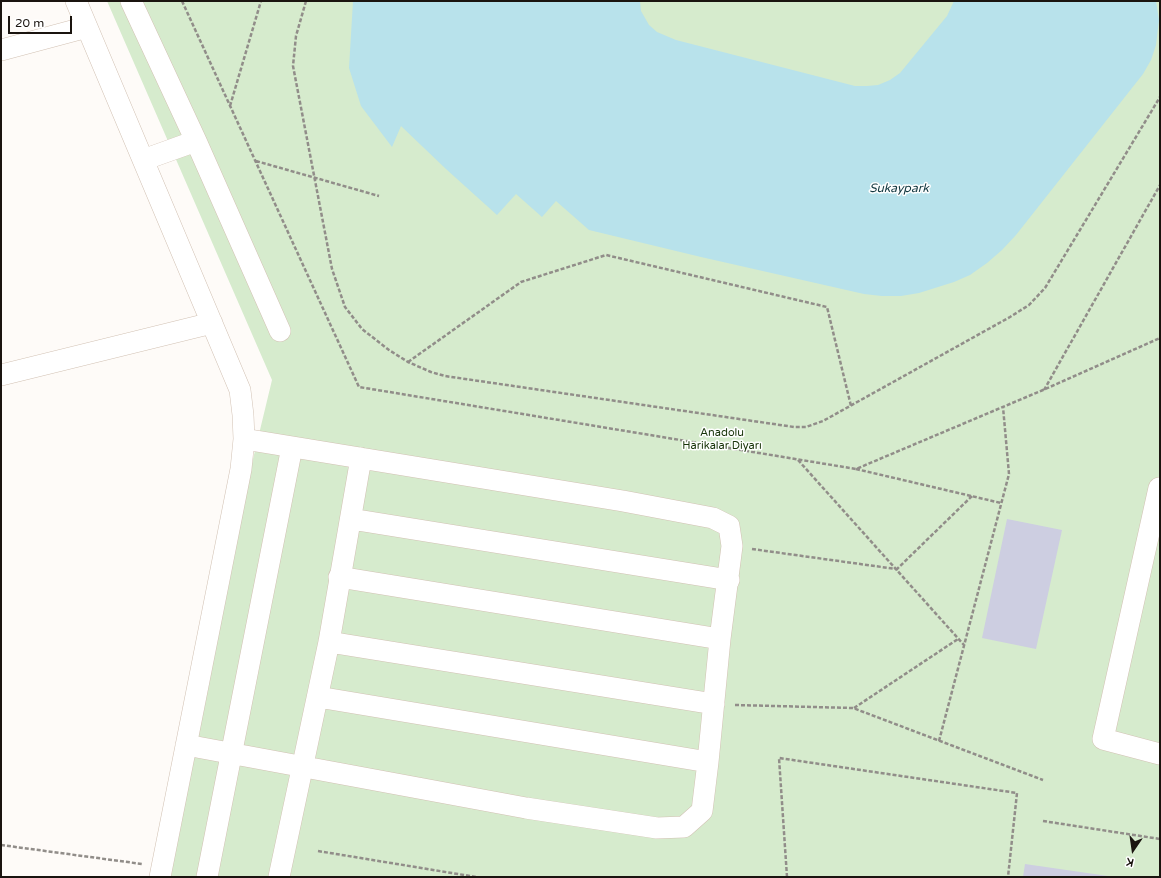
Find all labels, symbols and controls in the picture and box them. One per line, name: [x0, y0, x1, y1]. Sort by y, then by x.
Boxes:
scale bar: [10, 8, 74, 34]
text: 20 m: [15, 16, 44, 30]
water label: Sukaypark: [869, 182, 929, 196]
park label: Anadolu Harikalar Diyarı: [682, 426, 762, 452]
north arrow: [1113, 830, 1153, 870]
text: K: [1125, 855, 1135, 869]

